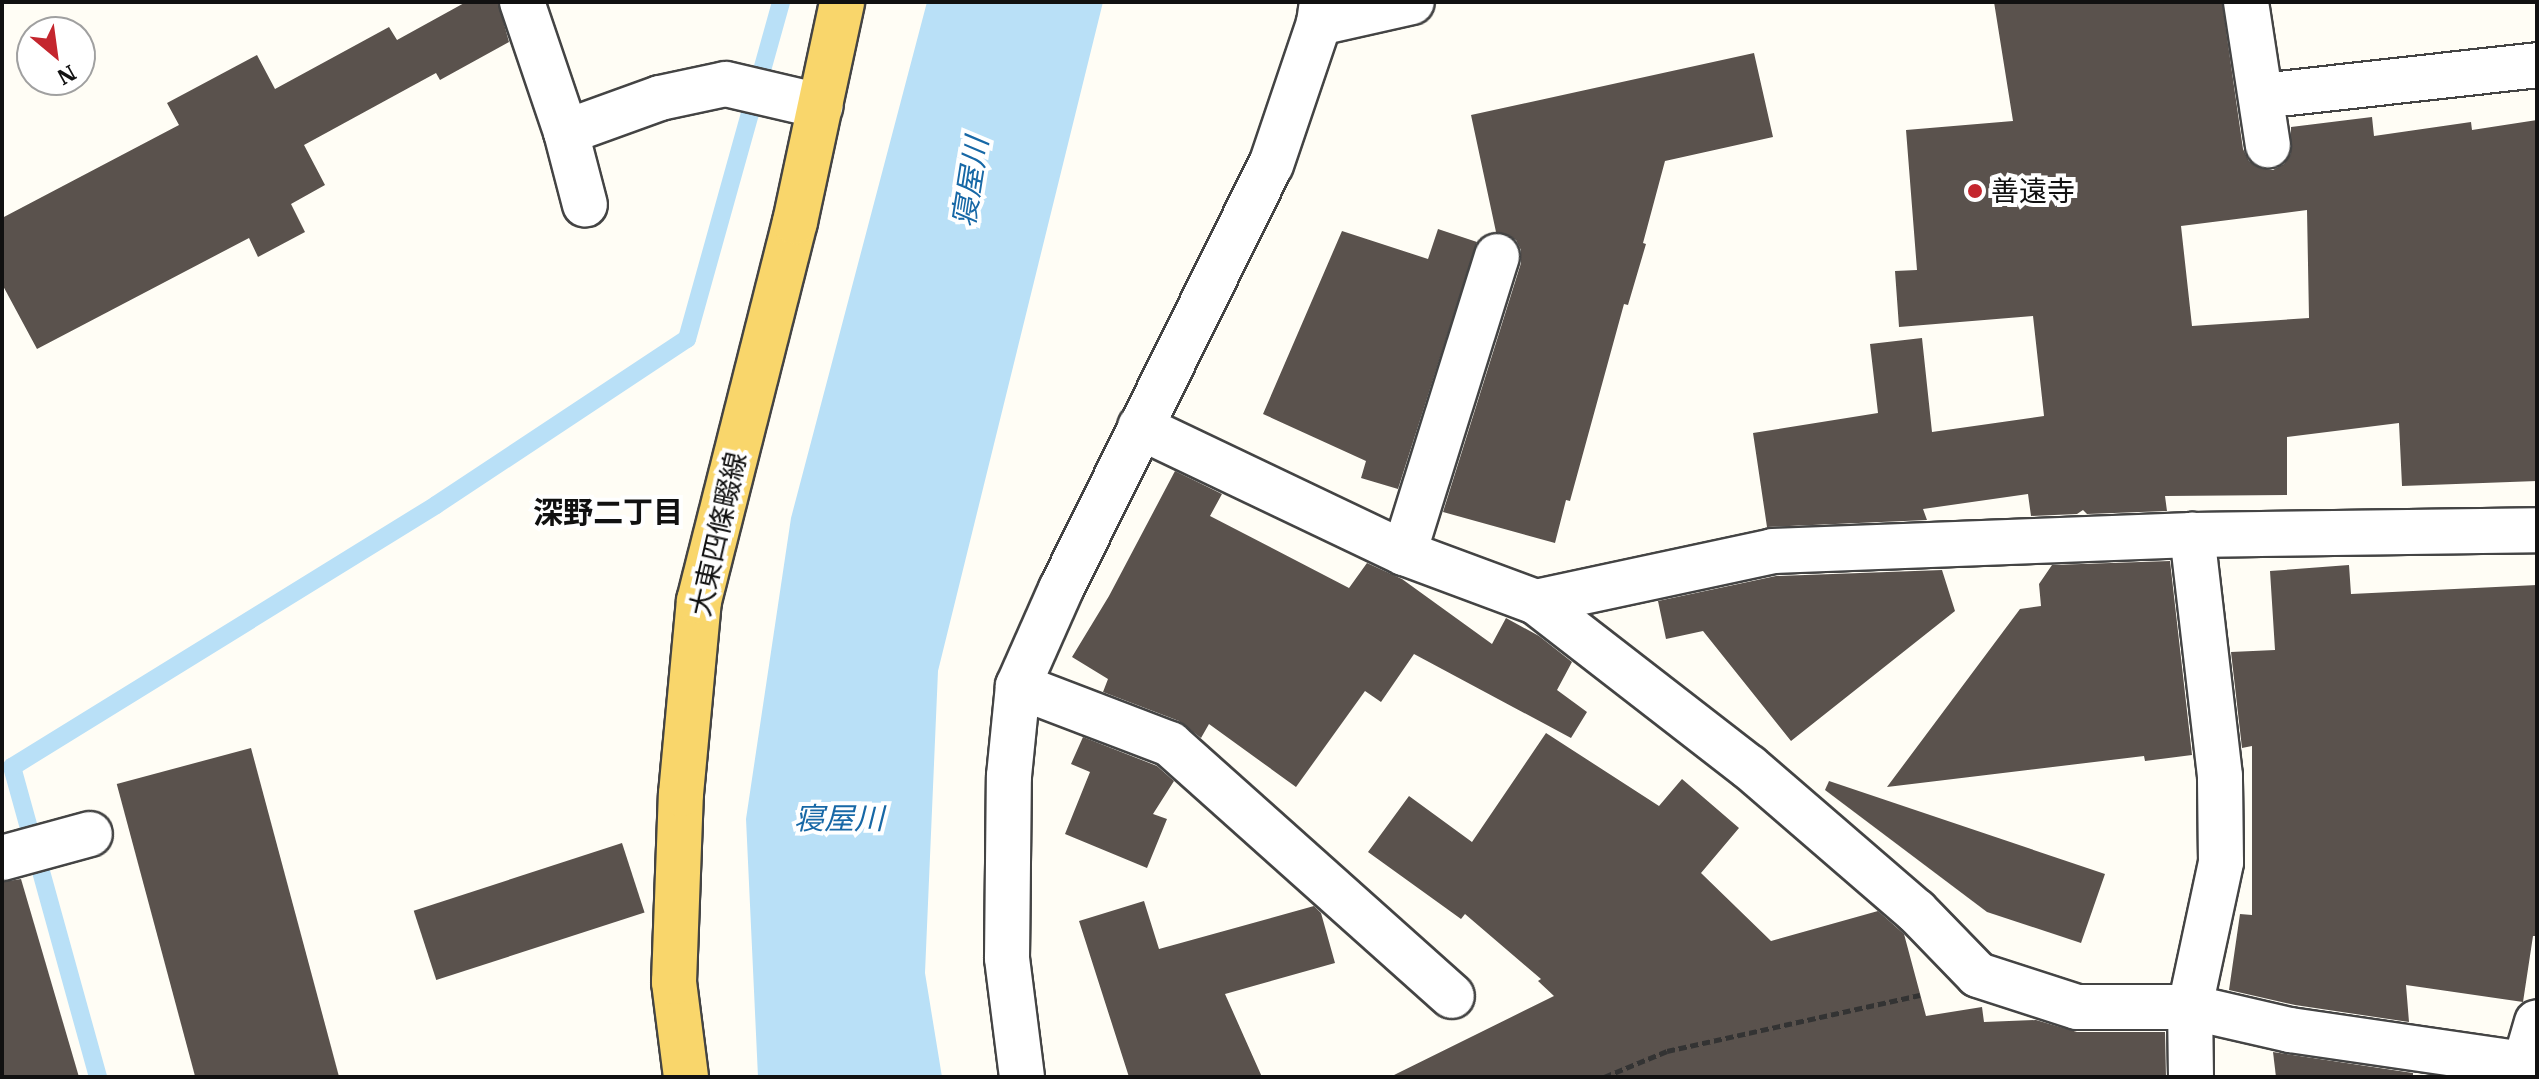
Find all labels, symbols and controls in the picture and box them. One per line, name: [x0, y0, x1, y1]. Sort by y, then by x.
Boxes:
north arrow: [16, 16, 96, 96]
text: N: [52, 59, 82, 93]
water label: 寝屋川: [945, 135, 995, 229]
place label: 善遠寺: [1991, 174, 2075, 208]
marker: 善遠寺: [1966, 182, 1984, 200]
street label: 大東四條畷線: [683, 448, 753, 620]
district label: 深野二丁目: [533, 494, 683, 530]
water label: 寝屋川: [794, 800, 884, 836]

